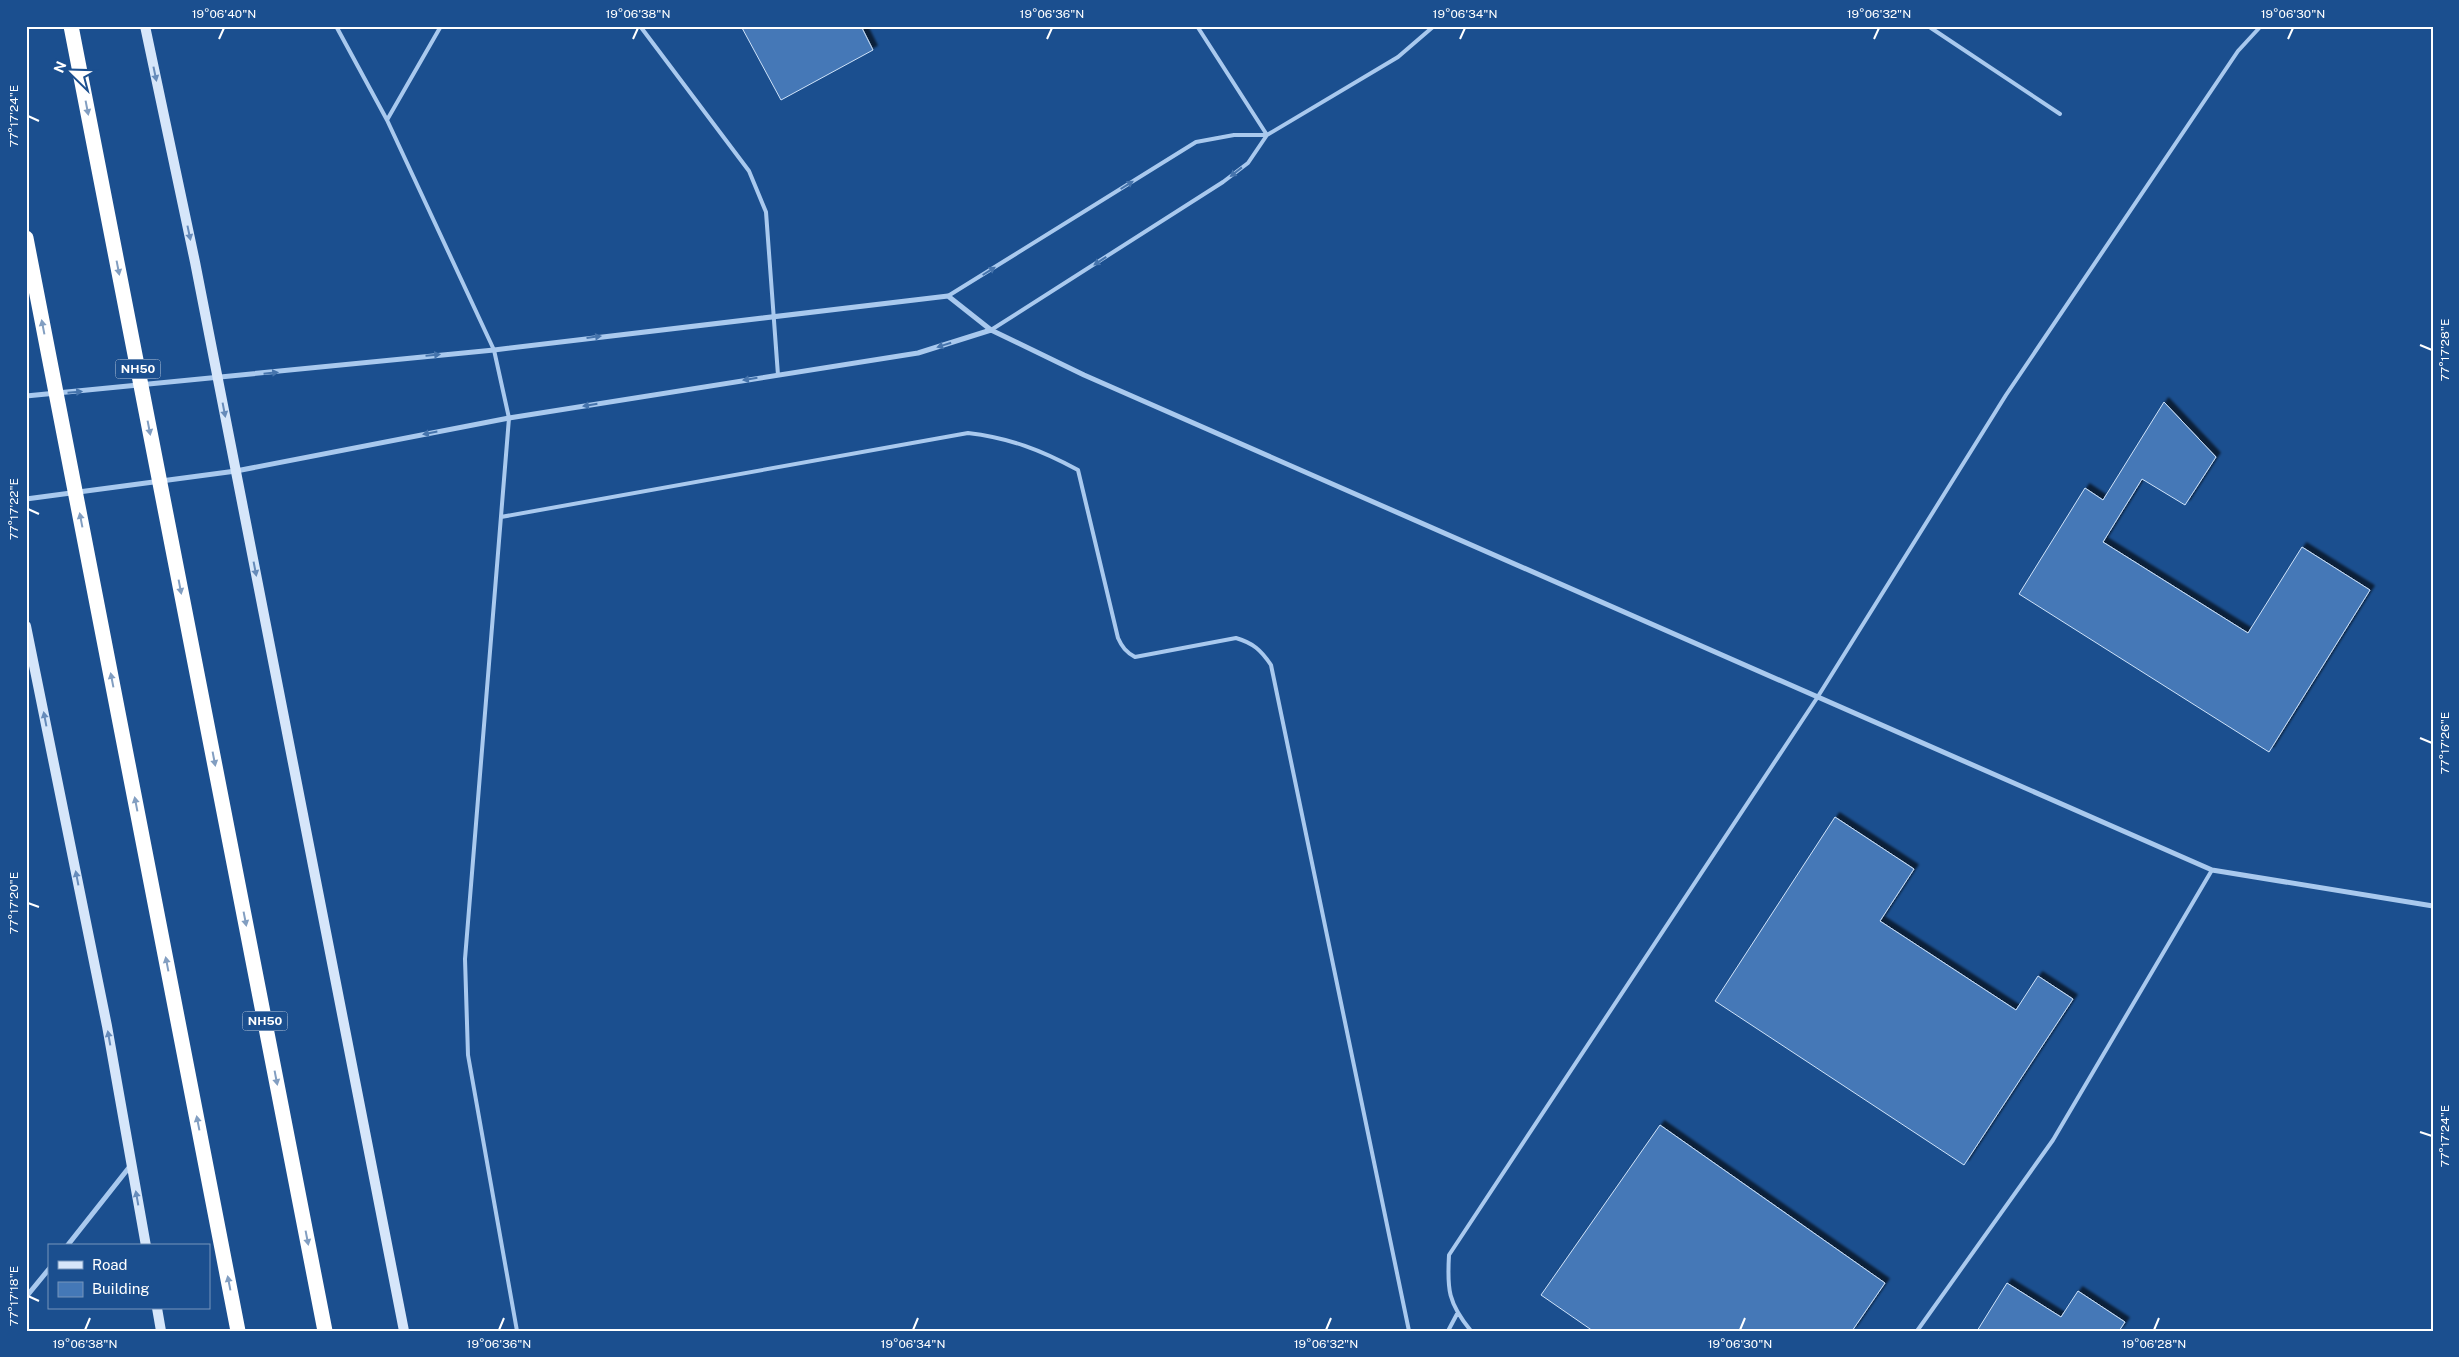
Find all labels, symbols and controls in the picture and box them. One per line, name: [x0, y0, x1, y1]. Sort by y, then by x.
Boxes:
text: 19°06'40"N: [192, 7, 256, 21]
text: 19°06'38"N: [605, 7, 671, 21]
text: 19°06'36"N: [1020, 7, 1084, 21]
text: 19°06'34"N: [1433, 7, 1497, 21]
text: 19°06'32"N: [1847, 7, 1911, 21]
text: 19°06'30"N: [2261, 7, 2325, 21]
north arrow: [48, 48, 98, 98]
text: N: [51, 59, 70, 75]
one-way arrow: [152, 66, 160, 82]
text: 77°17'24"E: [7, 85, 21, 147]
one-way arrow: [84, 101, 92, 117]
one-way arrow: [1230, 167, 1243, 178]
one-way arrow: [1121, 180, 1134, 189]
one-way arrow: [185, 225, 193, 241]
one-way arrow: [1093, 256, 1106, 265]
one-way arrow: [115, 260, 123, 276]
one-way arrow: [983, 266, 996, 275]
one-way arrow: [39, 318, 47, 334]
text: 77°17'28"E: [2438, 319, 2452, 381]
one-way arrow: [587, 333, 603, 341]
one-way arrow: [937, 341, 952, 349]
one-way arrow: [425, 351, 441, 359]
road number: NH50: [116, 359, 160, 378]
one-way arrow: [264, 369, 280, 377]
one-way arrow: [742, 376, 758, 384]
one-way arrow: [67, 388, 83, 396]
one-way arrow: [581, 401, 597, 409]
one-way arrow: [220, 402, 228, 418]
one-way arrow: [146, 420, 154, 436]
one-way arrow: [422, 429, 437, 437]
text: 77°17'22"E: [7, 478, 21, 540]
one-way arrow: [77, 513, 85, 528]
one-way arrow: [251, 561, 259, 577]
one-way arrow: [177, 579, 185, 595]
one-way arrow: [108, 672, 116, 688]
one-way arrow: [41, 712, 49, 727]
text: 77°17'26"E: [2438, 712, 2452, 774]
one-way arrow: [210, 752, 218, 768]
one-way arrow: [132, 796, 140, 812]
one-way arrow: [73, 871, 81, 886]
text: 77°17'20"E: [7, 872, 21, 934]
one-way arrow: [241, 911, 249, 927]
one-way arrow: [163, 955, 171, 971]
road number: NH50: [242, 1011, 288, 1030]
one-way arrow: [104, 1029, 112, 1045]
one-way arrow: [272, 1071, 280, 1086]
text: 77°17'24"E: [2438, 1105, 2452, 1167]
one-way arrow: [194, 1115, 202, 1131]
one-way arrow: [133, 1189, 141, 1205]
one-way arrow: [303, 1230, 311, 1245]
legend: [48, 1244, 210, 1310]
text: Road: [92, 1256, 128, 1273]
text: 77°17'18"E: [7, 1266, 21, 1326]
one-way arrow: [225, 1275, 233, 1290]
text: Building: [92, 1280, 150, 1297]
text: 19°06'38"N: [52, 1337, 118, 1351]
text: 19°06'36"N: [467, 1337, 531, 1351]
text: 19°06'34"N: [881, 1337, 945, 1351]
text: 19°06'32"N: [1294, 1337, 1358, 1351]
text: 19°06'30"N: [1708, 1337, 1772, 1351]
text: 19°06'28"N: [2122, 1337, 2186, 1351]

